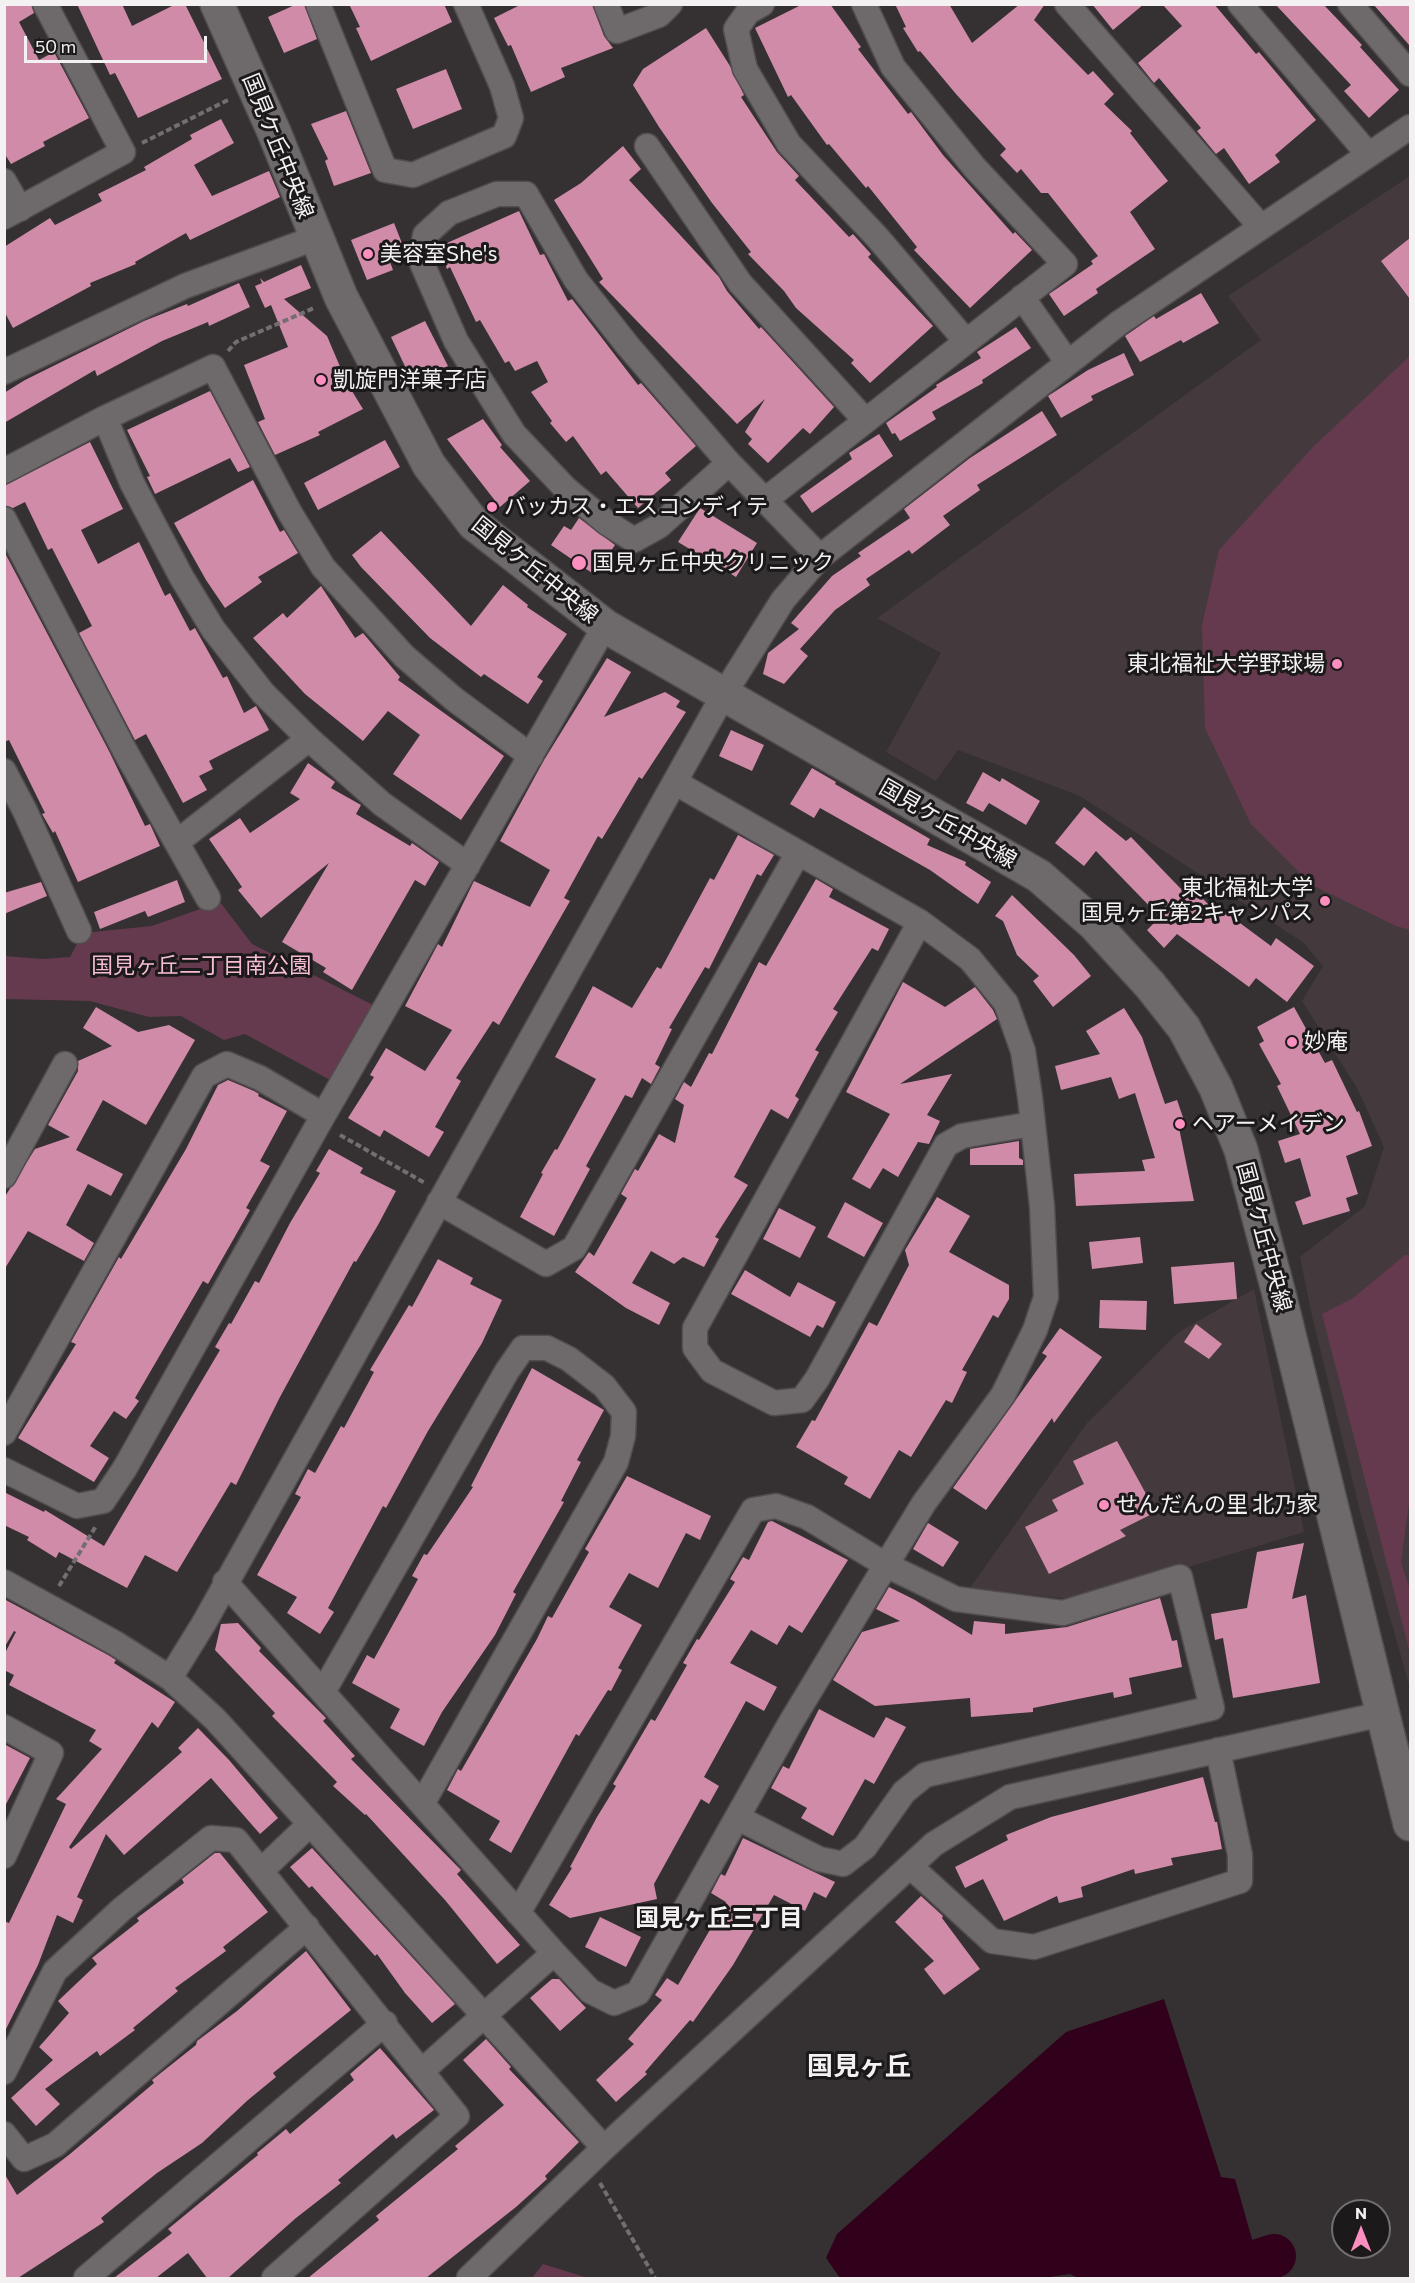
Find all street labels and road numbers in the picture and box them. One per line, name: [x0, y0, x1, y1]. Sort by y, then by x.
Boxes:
street label: 国見ケ丘中央線: [237, 70, 319, 222]
street label: 国見ケ丘中央線: [467, 511, 603, 629]
street label: 国見ケ丘中央線: [875, 774, 1021, 874]
street label: 国見ケ丘中央線: [1231, 1159, 1297, 1315]

